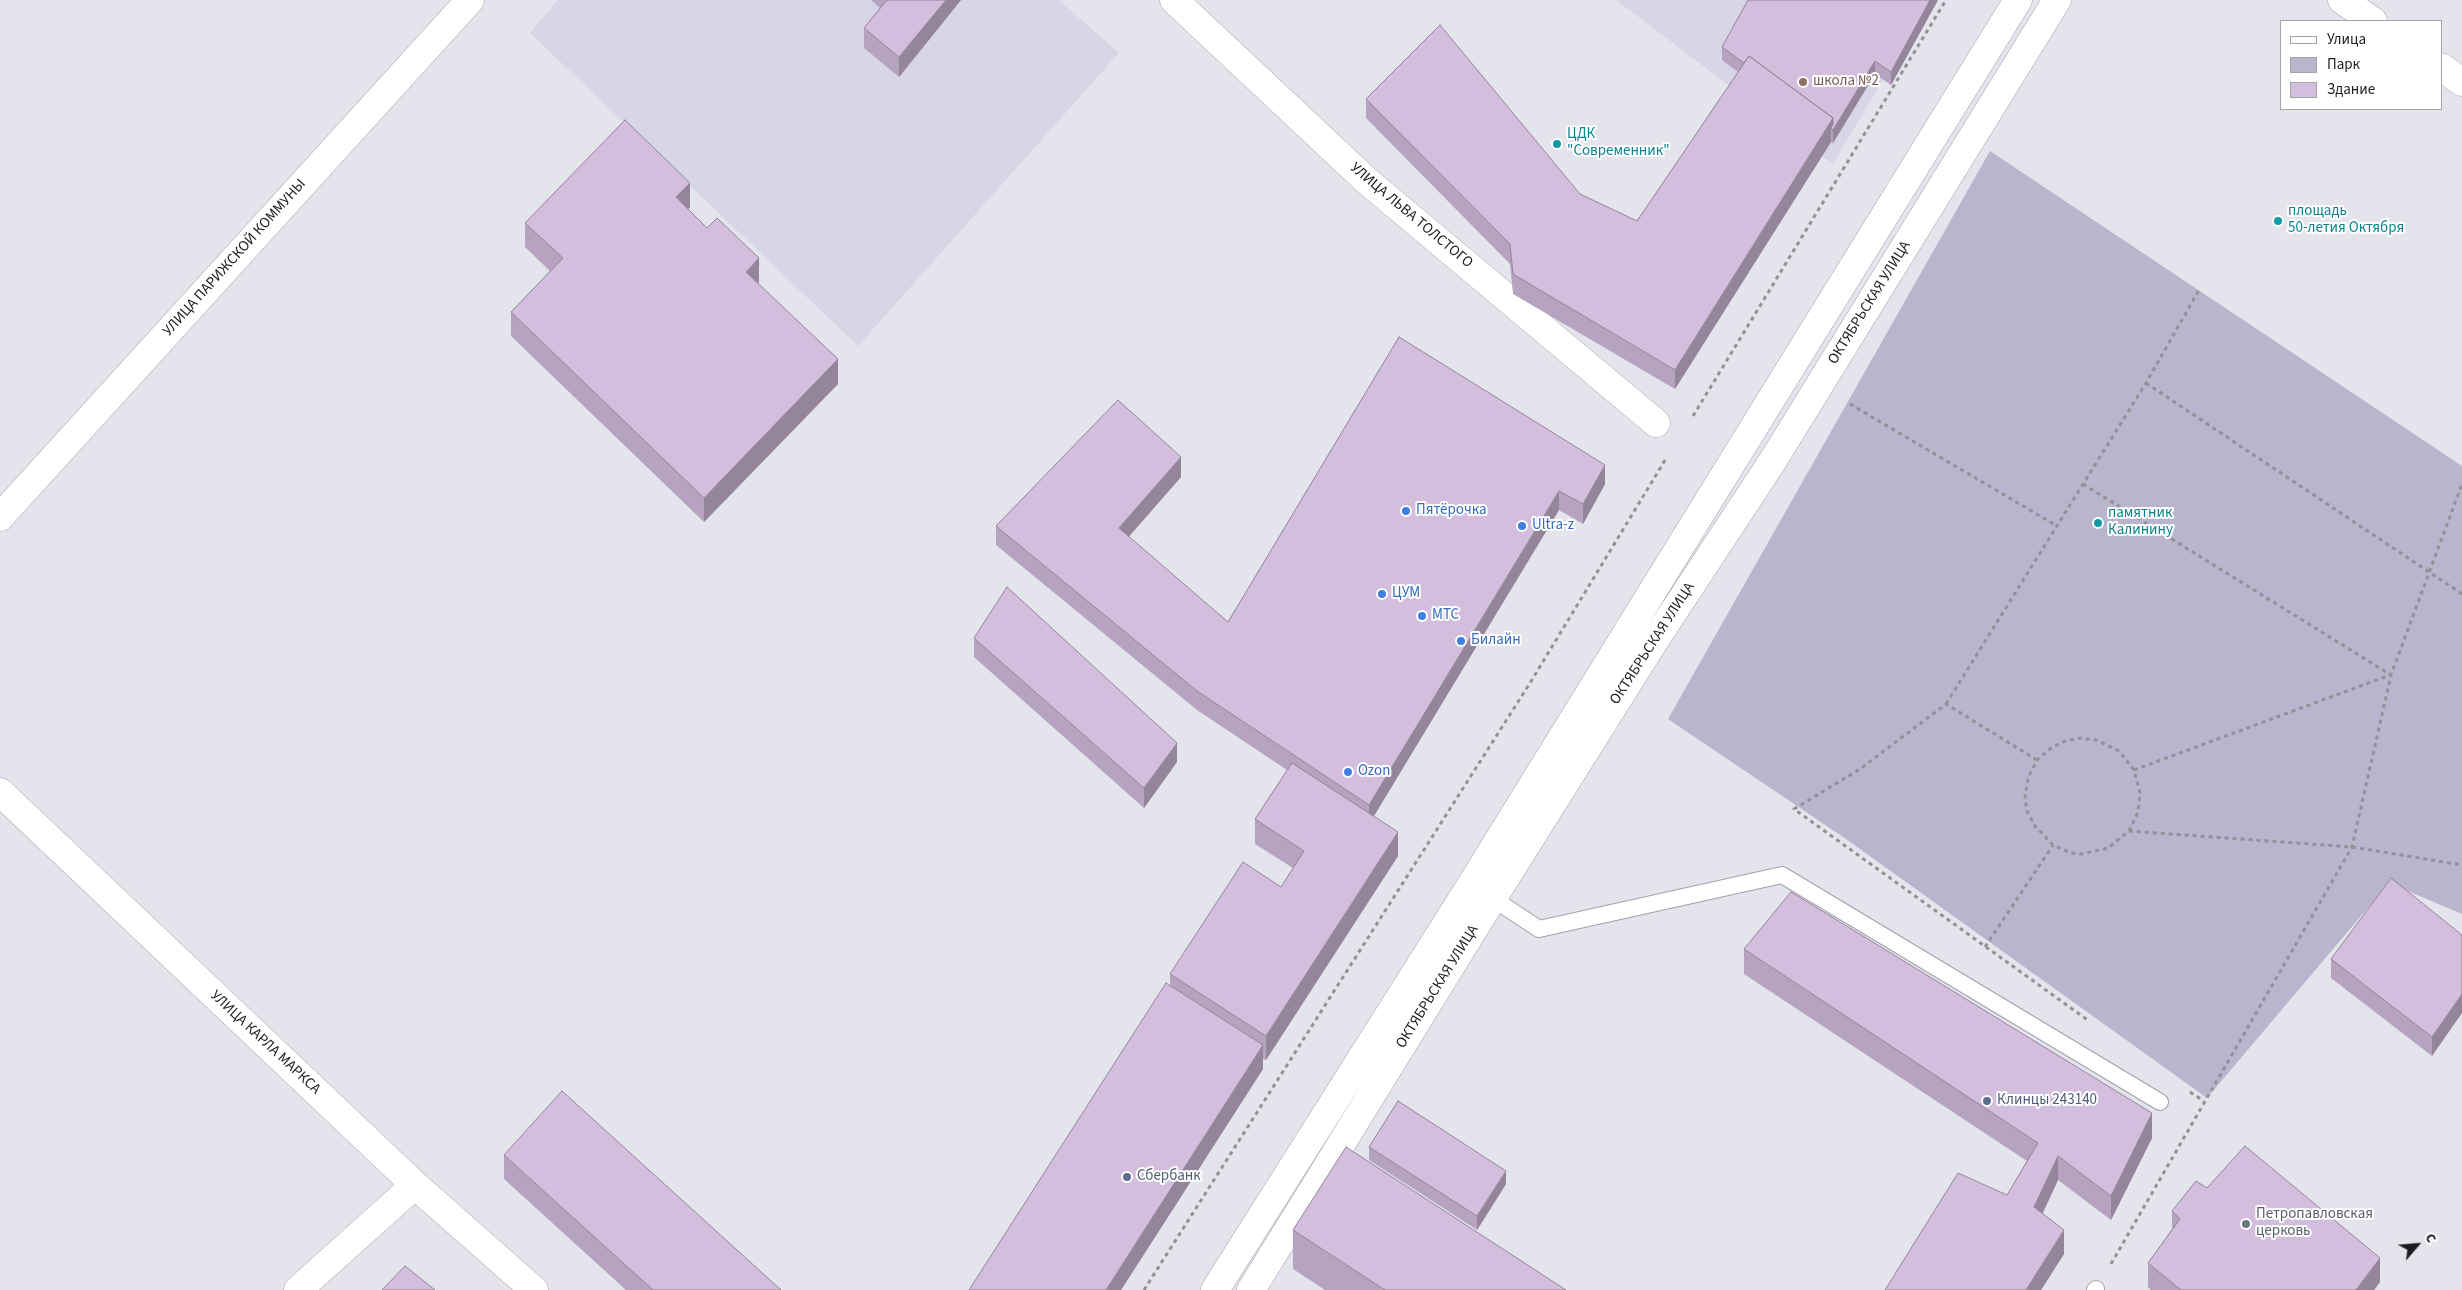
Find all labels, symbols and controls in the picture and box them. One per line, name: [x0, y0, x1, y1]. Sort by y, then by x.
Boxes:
legend: [2280, 20, 2442, 110]
text: Улица: [2327, 29, 2366, 50]
text: Парк: [2327, 54, 2360, 75]
place label: школа №2: [1813, 73, 1879, 91]
marker: школа №2: [1797, 76, 1809, 88]
text: Здание: [2327, 79, 2375, 100]
place label: ЦДК "Современник": [1567, 126, 1670, 161]
marker: ЦДК "Современник": [1551, 138, 1563, 150]
street label: УЛИЦА ЛЬВА ТОЛСТОГО: [1346, 159, 1476, 273]
street label: УЛИЦА ПАРИЖСКОЙ КОММУНЫ: [160, 176, 310, 340]
place label: площадь 50-летия Октября: [2288, 203, 2404, 238]
marker: площадь 50-летия Октября: [2272, 215, 2284, 227]
street label: ОКТЯБРЬСКАЯ УЛИЦА: [1825, 238, 1915, 368]
place label: Пятёрочка: [1416, 502, 1487, 520]
marker: Пятёрочка: [1400, 505, 1412, 517]
place label: памятник Калинину: [2108, 505, 2173, 540]
place label: Ultra-z: [1532, 517, 1574, 535]
marker: памятник Калинину: [2092, 517, 2104, 529]
marker: Ultra-z: [1516, 520, 1528, 532]
street label: ОКТЯБРЬСКАЯ УЛИЦА: [1607, 580, 1699, 708]
place label: ЦУМ: [1392, 585, 1420, 603]
marker: ЦУМ: [1376, 588, 1388, 600]
place label: МТС: [1432, 607, 1459, 625]
marker: МТС: [1416, 610, 1428, 622]
place label: Билайн: [1471, 632, 1521, 650]
marker: Билайн: [1455, 635, 1467, 647]
place label: Ozon: [1358, 763, 1390, 781]
marker: Ozon: [1342, 766, 1354, 778]
street label: ОКТЯБРЬСКАЯ УЛИЦА: [1393, 922, 1483, 1052]
street label: УЛИЦА КАРЛА МАРКСА: [206, 987, 324, 1099]
place label: Клинцы 243140: [1997, 1092, 2097, 1110]
marker: Клинцы 243140: [1981, 1095, 1993, 1107]
place label: Сбербанк: [1137, 1168, 1201, 1186]
marker: Сбербанк: [1121, 1171, 1133, 1183]
place label: Петропавловская церковь: [2256, 1206, 2373, 1241]
marker: Петропавловская церковь: [2240, 1218, 2252, 1230]
north arrow: [2392, 1220, 2442, 1270]
text: С: [2420, 1230, 2441, 1246]

